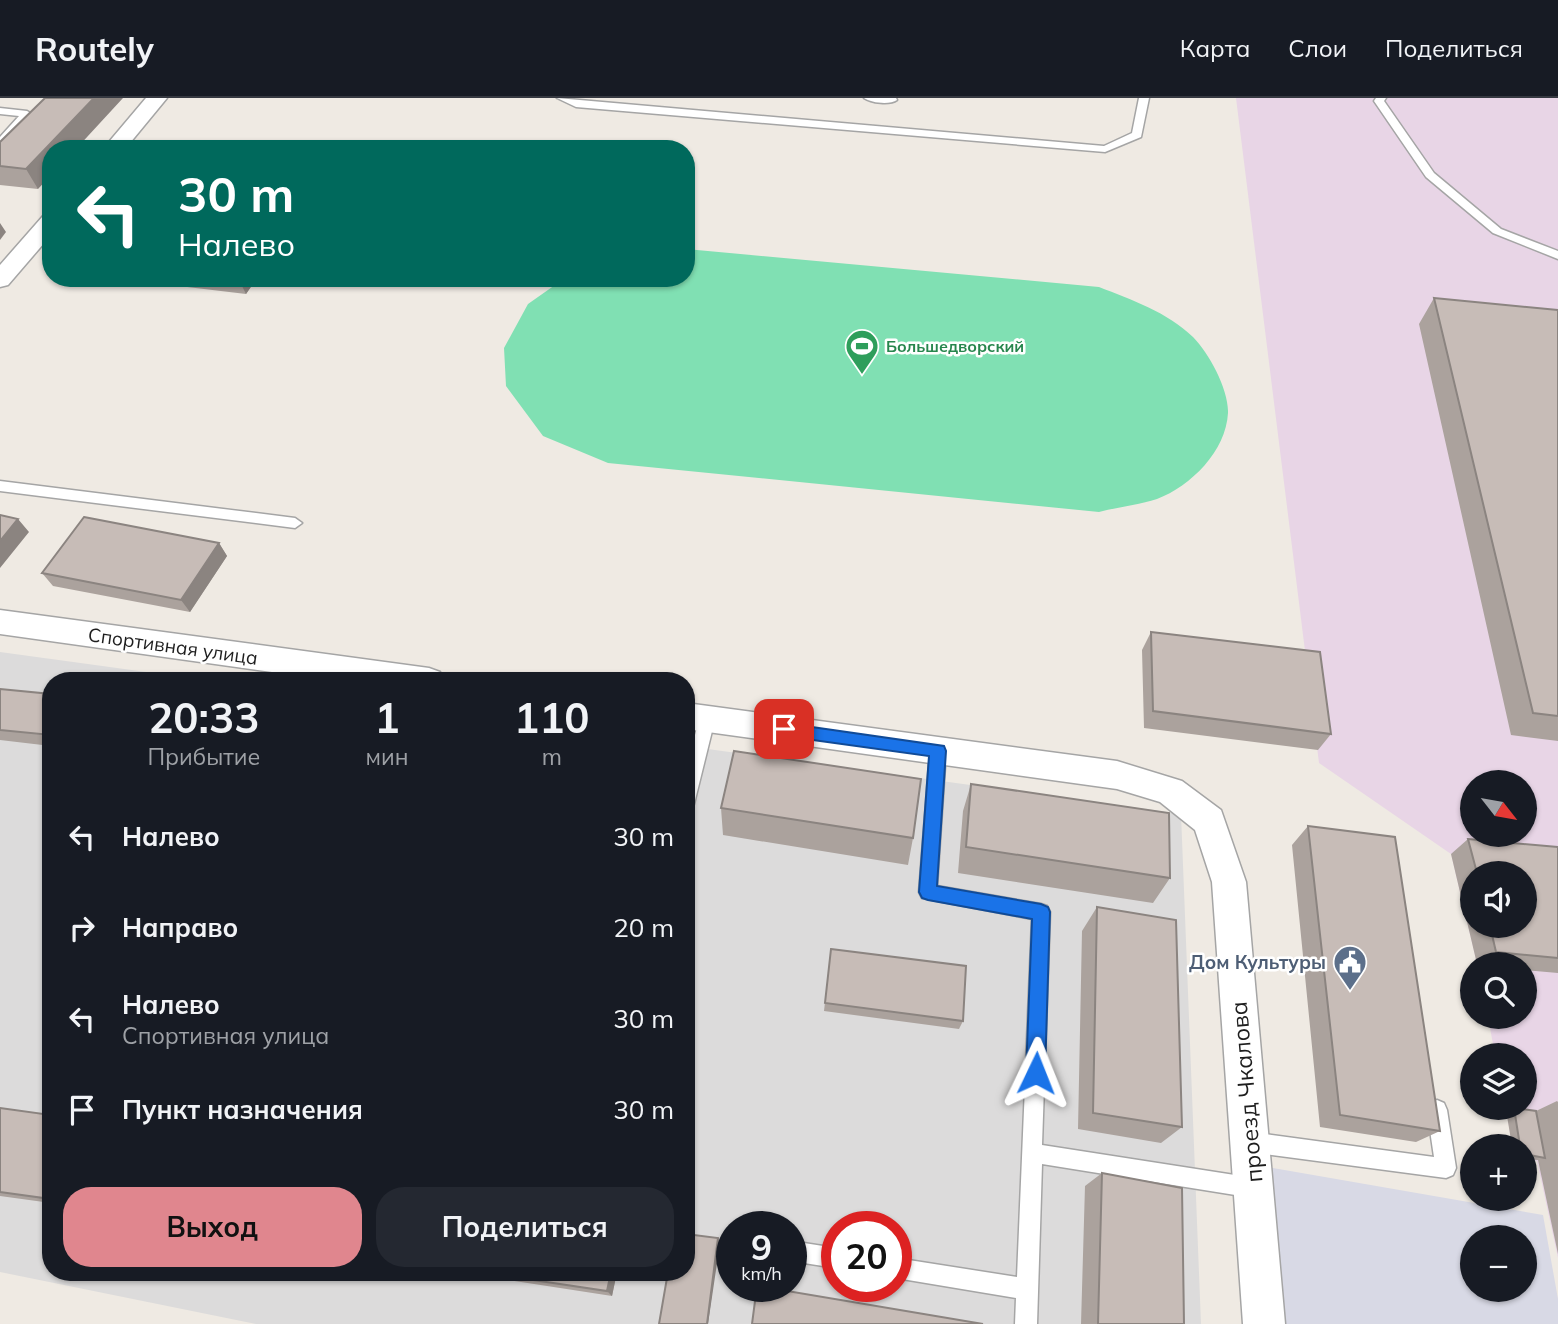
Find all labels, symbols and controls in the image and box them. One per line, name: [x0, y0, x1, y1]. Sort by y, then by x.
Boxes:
text: Routely: [35, 28, 154, 69]
text: Карта: [1180, 33, 1250, 63]
text: Слои: [1288, 33, 1347, 63]
text: Поделиться: [1385, 33, 1523, 63]
text: 30 m: [178, 163, 294, 224]
icon: left: [63, 168, 154, 259]
text: Налево: [178, 224, 295, 264]
sports icon: Большедворский: [843, 327, 881, 376]
place label: Большедворский: [886, 336, 1024, 356]
street label: Спортивная улица: [87, 622, 259, 670]
text: 20:33: [148, 691, 259, 744]
text: 1: [374, 691, 400, 744]
text: 110: [514, 691, 590, 744]
pin: [754, 699, 814, 759]
icon: arrive: [765, 710, 803, 748]
text: Прибытие: [147, 742, 260, 771]
text: мин: [366, 742, 409, 771]
text: m: [542, 742, 562, 771]
north arrow: [1460, 770, 1536, 847]
map controls: [1460, 770, 1537, 1302]
icon: left: [63, 818, 101, 856]
text: Налево: [122, 820, 220, 853]
text: 30 m: [613, 820, 674, 853]
button: sound: [1460, 861, 1537, 938]
icon: right: [63, 909, 101, 947]
text: Направо: [122, 911, 238, 944]
text: 20 m: [613, 911, 674, 944]
public building icon: Дом Культуры: [1331, 943, 1369, 992]
place label: Дом Культуры: [1189, 950, 1326, 974]
button: search: [1460, 952, 1537, 1029]
text: Налево: [122, 988, 220, 1021]
icon: left: [63, 1000, 101, 1038]
street label: проезд Чкалова: [1224, 1000, 1268, 1184]
text: 30 m: [613, 1002, 674, 1035]
text: Спортивная улица: [122, 1021, 329, 1050]
position arrow: [999, 1036, 1073, 1110]
button: layers: [1460, 1043, 1537, 1120]
icon: arrive: [63, 1091, 101, 1129]
text: Пункт назначения: [122, 1093, 363, 1126]
text: 30 m: [613, 1093, 674, 1126]
button: +: [1460, 1134, 1537, 1211]
button: Выход: [63, 1187, 362, 1267]
button: Поделиться: [376, 1187, 674, 1267]
speed limit sign: 20: [821, 1211, 912, 1302]
text: 9: [751, 1225, 772, 1269]
button: −: [1460, 1225, 1537, 1302]
text: km/h: [741, 1262, 782, 1285]

